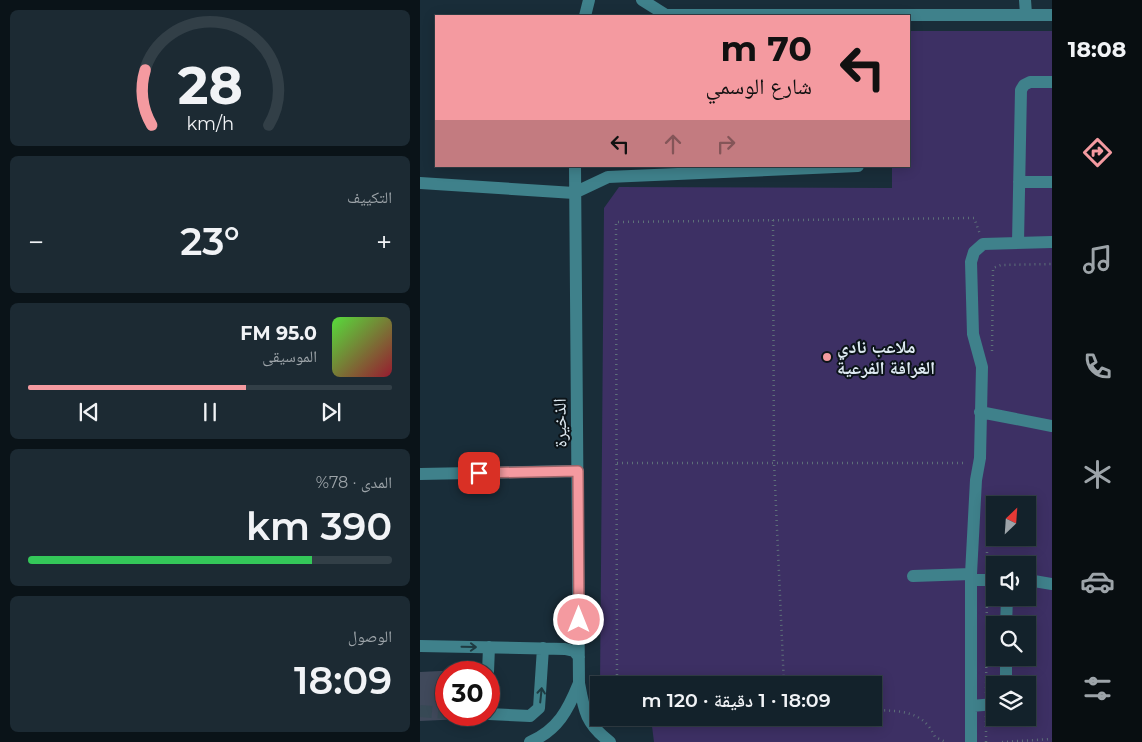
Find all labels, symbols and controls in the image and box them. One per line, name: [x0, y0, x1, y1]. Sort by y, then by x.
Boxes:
text: 70 m: [721, 27, 812, 70]
icon: left: [830, 35, 895, 100]
text: 18:08: [1068, 36, 1126, 63]
text: 28: [177, 54, 243, 117]
text: شارع الوسمي: [706, 73, 812, 100]
text: km/h: [186, 113, 234, 134]
icon: left: [606, 130, 634, 158]
icon: ahead: [659, 130, 687, 158]
icon: right: [712, 130, 740, 158]
icon: directions: [1080, 135, 1115, 170]
text: التكييف: [347, 188, 392, 207]
text: 23°: [180, 218, 240, 265]
text: −: [28, 225, 44, 259]
text: +: [376, 225, 392, 259]
icon: music: [1080, 242, 1115, 277]
text: 95.0 FM: [240, 322, 317, 345]
place label: ملاعب نادي الغرافة الفرعية: [837, 336, 935, 379]
text: الموسيقى: [262, 347, 317, 366]
icon: phone: [1080, 349, 1115, 384]
marker: ملاعب نادي الغرافة الفرعية: [821, 351, 833, 363]
icon: previous: [75, 398, 103, 426]
icon: pause: [196, 398, 224, 426]
icon: next: [317, 398, 345, 426]
street label: الذخيرة: [549, 398, 571, 448]
pin: [458, 452, 500, 494]
icon: climate: [1080, 457, 1115, 492]
icon: arrive: [465, 459, 493, 487]
text: المدى · 78%: [316, 473, 392, 492]
north arrow: [986, 496, 1036, 546]
map controls: [986, 496, 1036, 726]
text: 390 km: [246, 503, 392, 550]
button: sound: [986, 556, 1036, 606]
icon: car: [1080, 564, 1115, 599]
position arrow: [552, 593, 604, 645]
button: search: [986, 616, 1036, 666]
text: الوصول: [348, 627, 392, 646]
one-way arrow: [460, 642, 476, 652]
text: 18:09: [294, 657, 392, 704]
speed limit sign: 30: [435, 661, 500, 726]
icon: filters: [1080, 671, 1115, 706]
button: layers: [986, 676, 1036, 726]
one-way arrow: [536, 687, 545, 703]
text: 18:09 · 1 دقيقة · 120 m: [641, 689, 831, 712]

